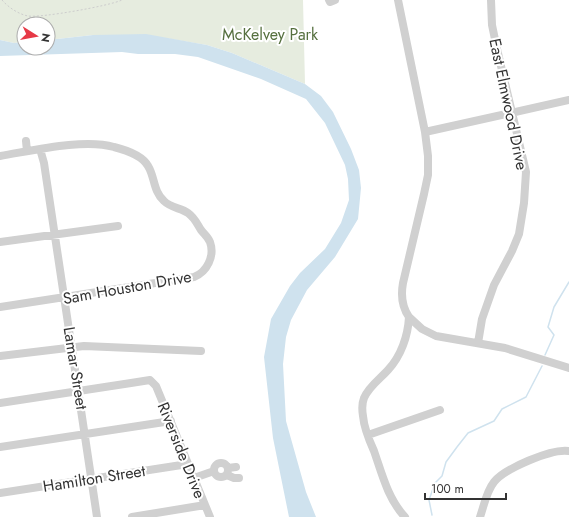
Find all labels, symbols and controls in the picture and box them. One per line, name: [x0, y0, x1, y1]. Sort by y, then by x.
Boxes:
north arrow: [16, 16, 56, 56]
park label: McKelvey Park: [222, 23, 319, 46]
text: N: [37, 32, 55, 44]
street label: East Elmwood Drive: [483, 36, 534, 172]
street label: Sam Houston Drive: [61, 265, 193, 310]
street label: Lamar Street: [58, 325, 93, 411]
street label: Riverside Drive: [152, 399, 211, 502]
street label: Hamilton Street: [41, 459, 147, 498]
scale bar: [425, 475, 506, 501]
text: 100 m: [431, 480, 464, 498]

